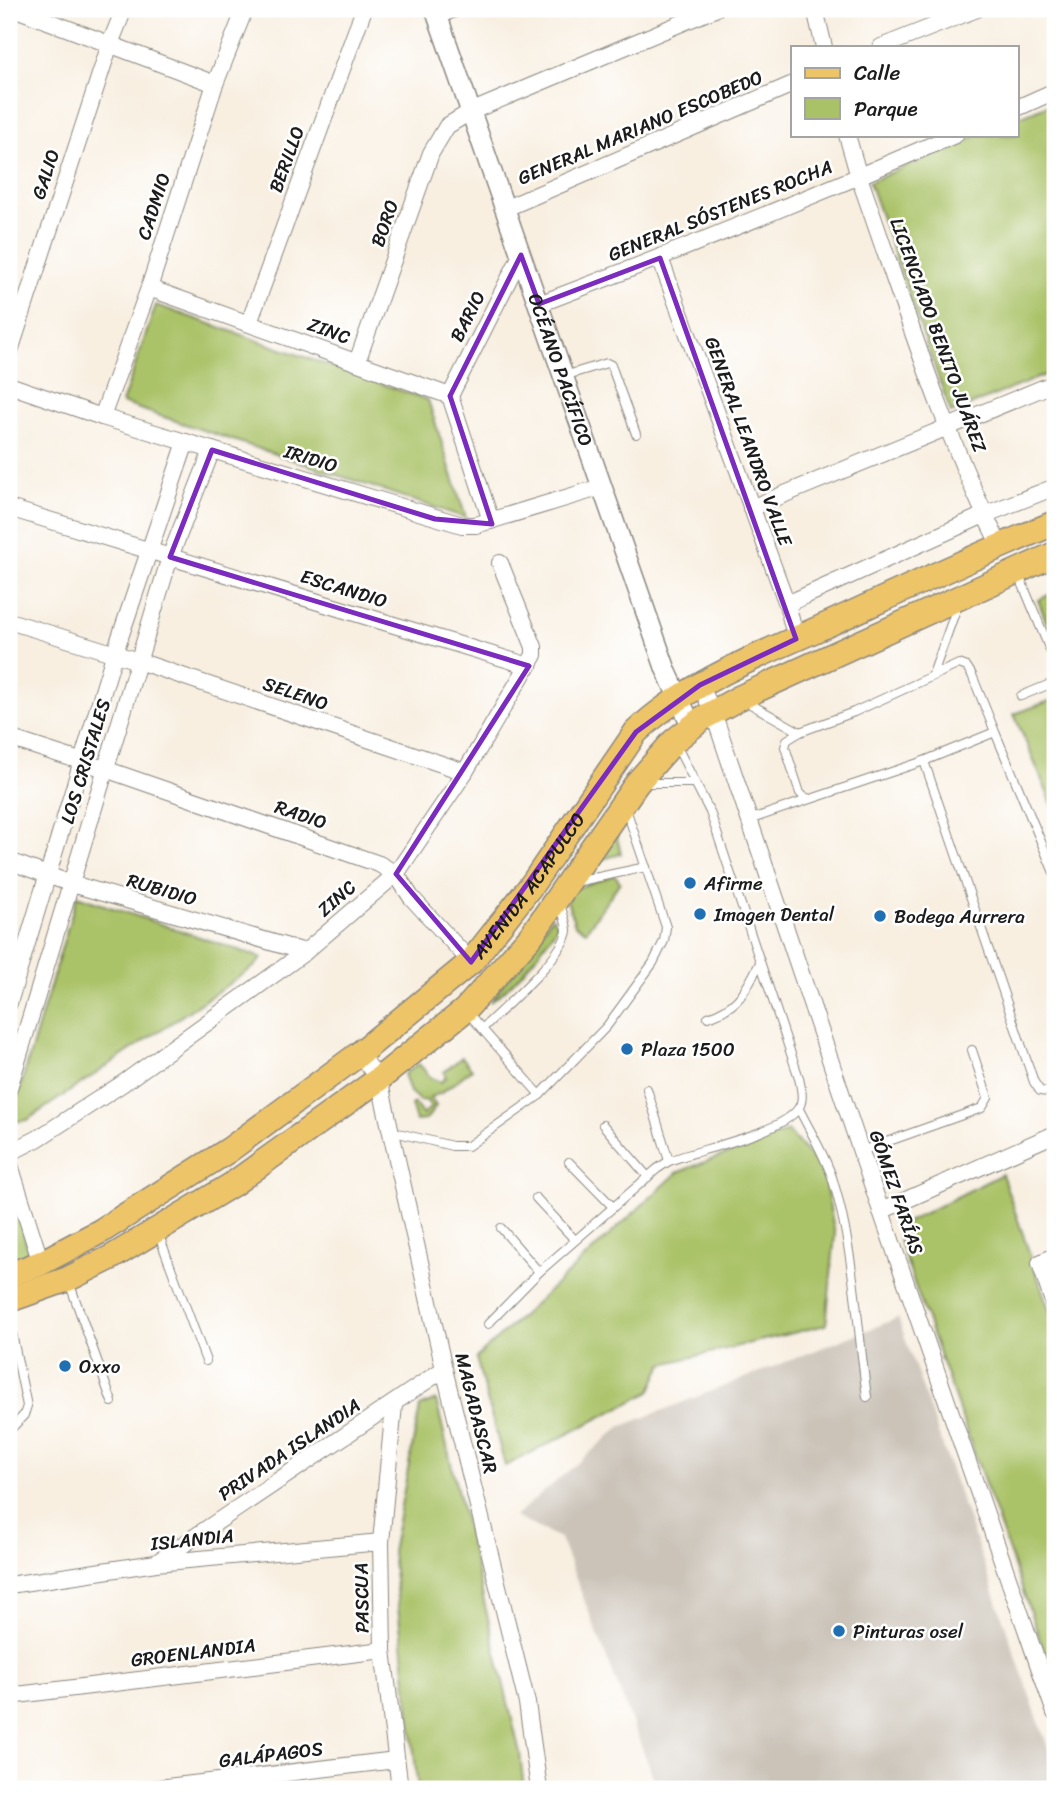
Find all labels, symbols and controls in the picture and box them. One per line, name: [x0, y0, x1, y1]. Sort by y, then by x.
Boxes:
legend: [791, 46, 1018, 136]
text: Calle: [854, 54, 901, 92]
street label: GENERAL MARIANO ESCOBEDO: [512, 61, 768, 194]
text: Parque: [854, 90, 918, 128]
street label: BERILLO: [259, 121, 314, 197]
street label: GALIO: [22, 145, 69, 204]
street label: GENERAL SÓSTENES ROCHA: [603, 150, 838, 271]
street label: CADMIO: [127, 168, 180, 244]
street label: BORO: [361, 195, 408, 251]
street label: LICENCIADO BENITO JUÁREZ: [881, 213, 996, 457]
street label: BARIO: [440, 285, 494, 348]
street label: OCÉANO PACÍFICO: [519, 289, 603, 451]
street label: ZINC: [303, 308, 356, 354]
street label: GENERAL LEANDRO VALLE: [695, 332, 802, 552]
street label: IRIDIO: [279, 434, 342, 482]
street label: ESCANDIO: [296, 560, 392, 617]
street label: SELENO: [259, 667, 333, 720]
street label: LOS CRISTALES: [51, 694, 120, 828]
street label: RADIO: [270, 790, 332, 839]
street label: AVENIDA ACAPULCO: [463, 805, 594, 967]
street label: RUBIDIO: [123, 864, 201, 915]
place label: Afirme: [703, 867, 763, 900]
street label: ZINC: [309, 871, 364, 925]
marker: Afirme: [682, 875, 698, 891]
place label: Imagen Dental: [713, 898, 835, 931]
place label: Bodega Aurrera: [894, 900, 1025, 933]
marker: Imagen Dental: [692, 906, 708, 922]
marker: Bodega Aurrera: [872, 908, 888, 924]
place label: Plaza 1500: [641, 1033, 735, 1066]
marker: Plaza 1500: [619, 1041, 635, 1057]
street label: GÓMEZ FARÍAS: [860, 1126, 933, 1259]
street label: MAGADASCAR: [446, 1349, 507, 1477]
place label: Oxxo: [79, 1350, 121, 1383]
marker: Oxxo: [57, 1358, 73, 1374]
street label: PRIVADA ISLANDIA: [211, 1389, 367, 1510]
street label: ISLANDIA: [148, 1519, 235, 1560]
street label: PASCUA: [344, 1563, 379, 1633]
place label: Pinturas osel: [853, 1615, 964, 1648]
marker: Pinturas osel: [831, 1623, 847, 1639]
street label: GROENLANDIA: [129, 1628, 257, 1677]
street label: GALÁPAGOS: [217, 1732, 325, 1777]

